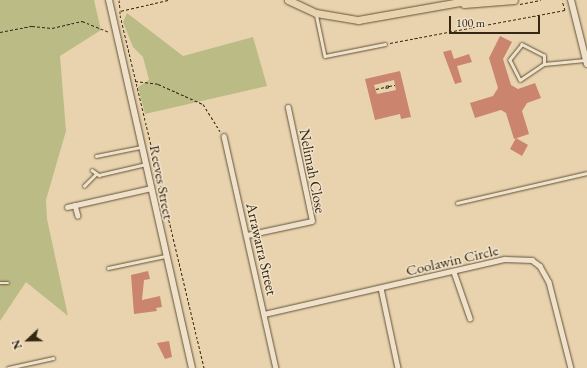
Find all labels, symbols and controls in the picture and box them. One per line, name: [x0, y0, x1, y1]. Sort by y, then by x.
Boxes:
scale bar: [451, 8, 542, 34]
text: 100 m: [456, 15, 485, 31]
street label: Nelimah Close: [296, 127, 330, 215]
street label: Reeves Street: [146, 143, 178, 221]
street label: Arrawarra Street: [243, 201, 281, 297]
street label: Coolawin Circle: [404, 241, 500, 279]
north arrow: [8, 320, 48, 360]
text: N: [9, 338, 25, 351]

